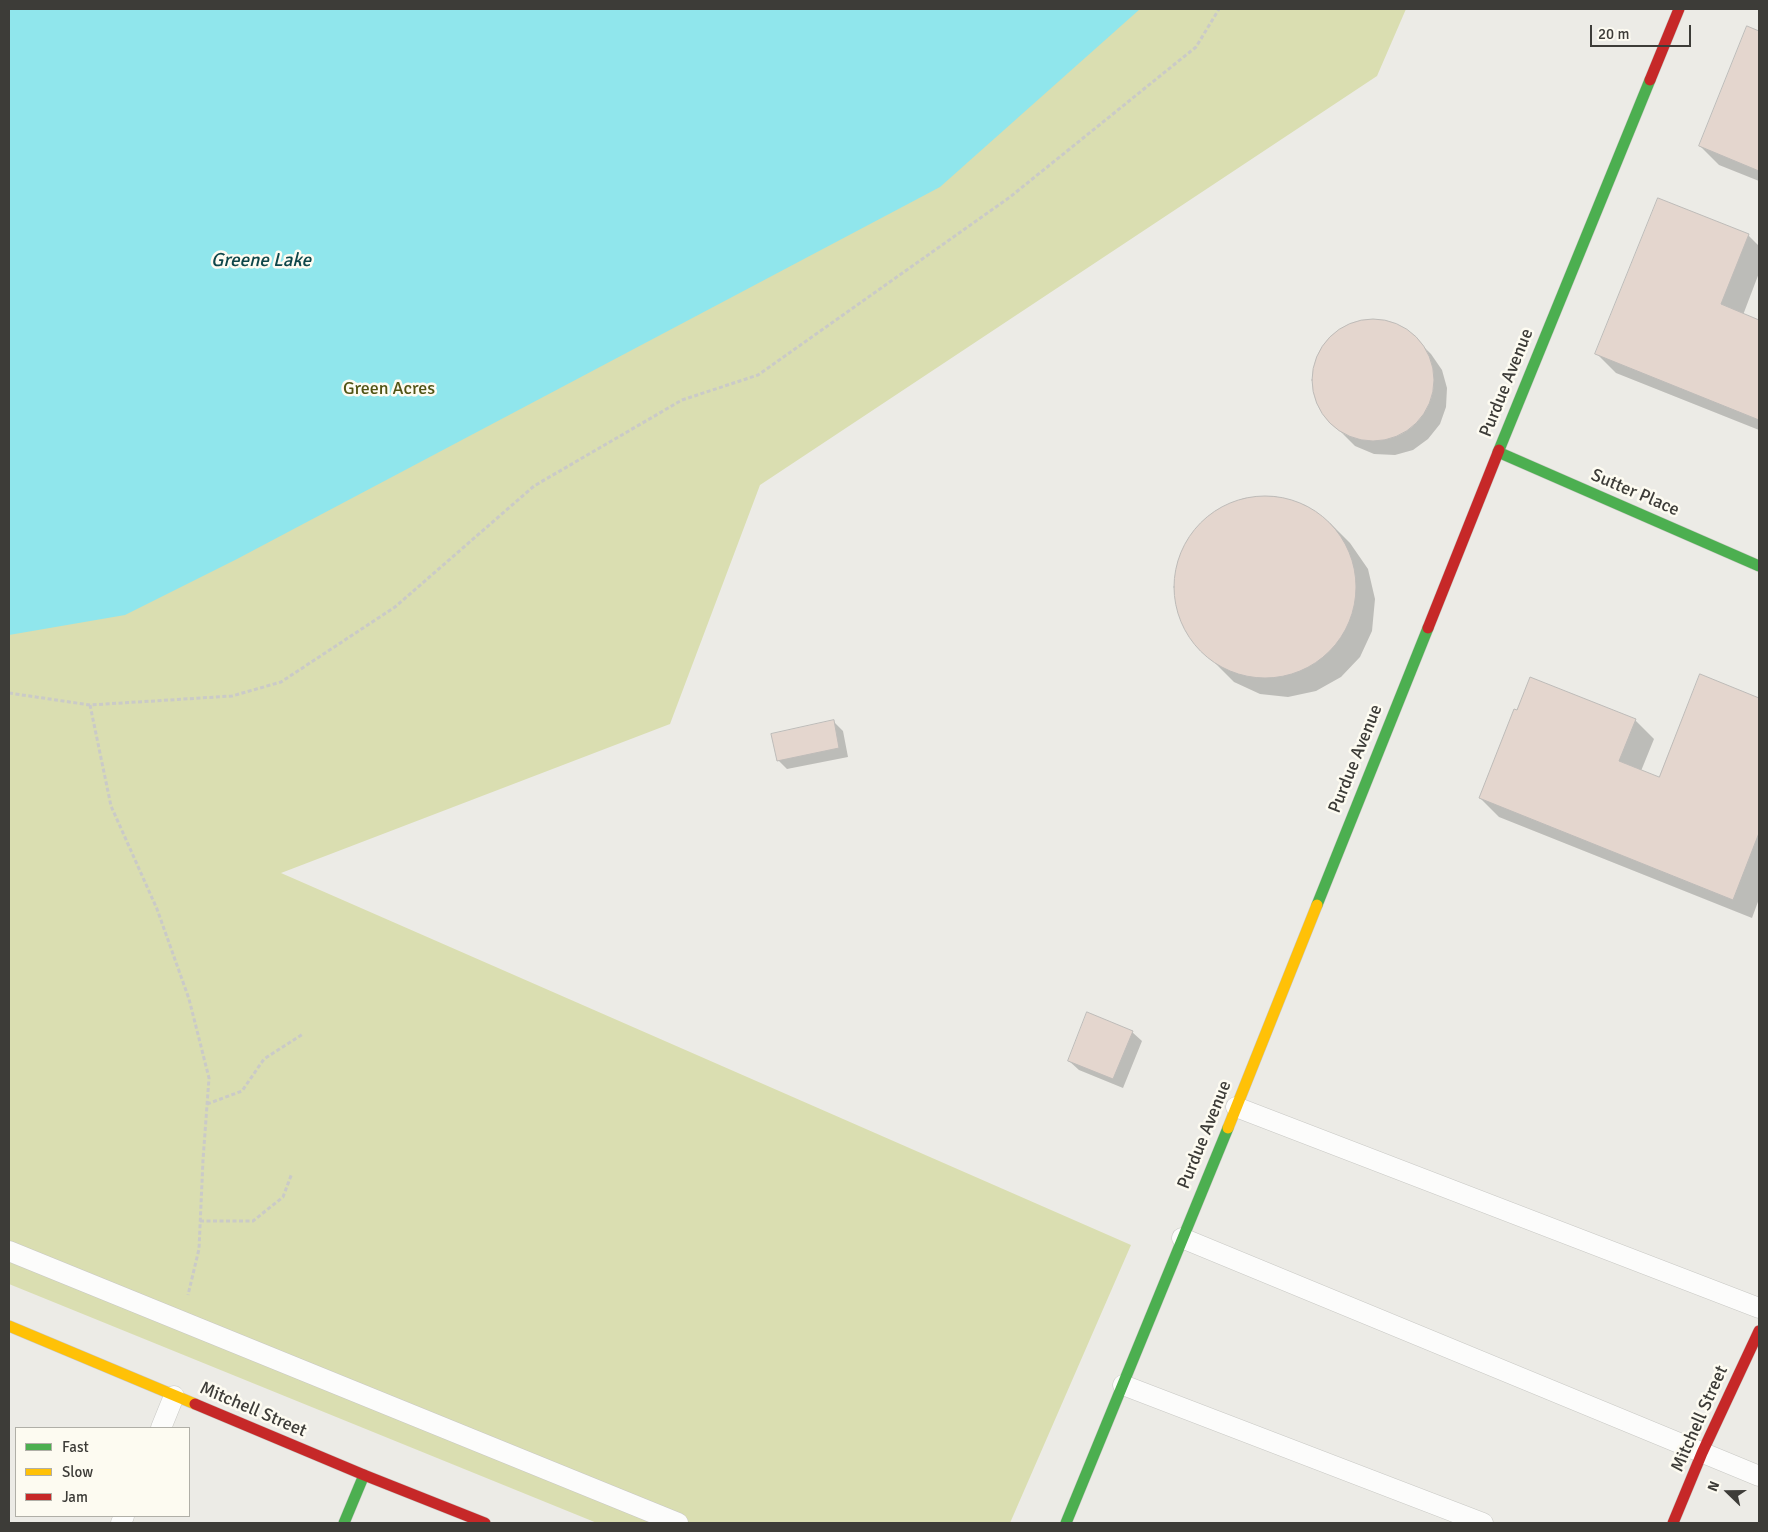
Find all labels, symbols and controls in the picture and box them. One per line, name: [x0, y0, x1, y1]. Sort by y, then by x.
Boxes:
scale bar: [1593, 15, 1694, 47]
text: 20 m: [1598, 25, 1629, 43]
water label: Greene Lake: [211, 250, 311, 272]
street label: Purdue Avenue: [1475, 326, 1539, 440]
park label: Green Acres: [343, 378, 435, 400]
street label: Sutter Place: [1588, 465, 1682, 521]
street label: Purdue Avenue: [1324, 702, 1388, 816]
street label: Purdue Avenue: [1173, 1078, 1237, 1192]
street label: Mitchell Street: [1667, 1363, 1733, 1475]
street label: Mitchell Street: [196, 1378, 310, 1442]
legend: [15, 1427, 190, 1517]
text: Fast: [62, 1438, 89, 1456]
text: Slow: [62, 1463, 93, 1481]
north arrow: [1703, 1467, 1753, 1517]
text: N: [1704, 1478, 1723, 1494]
text: Jam: [62, 1488, 88, 1506]

